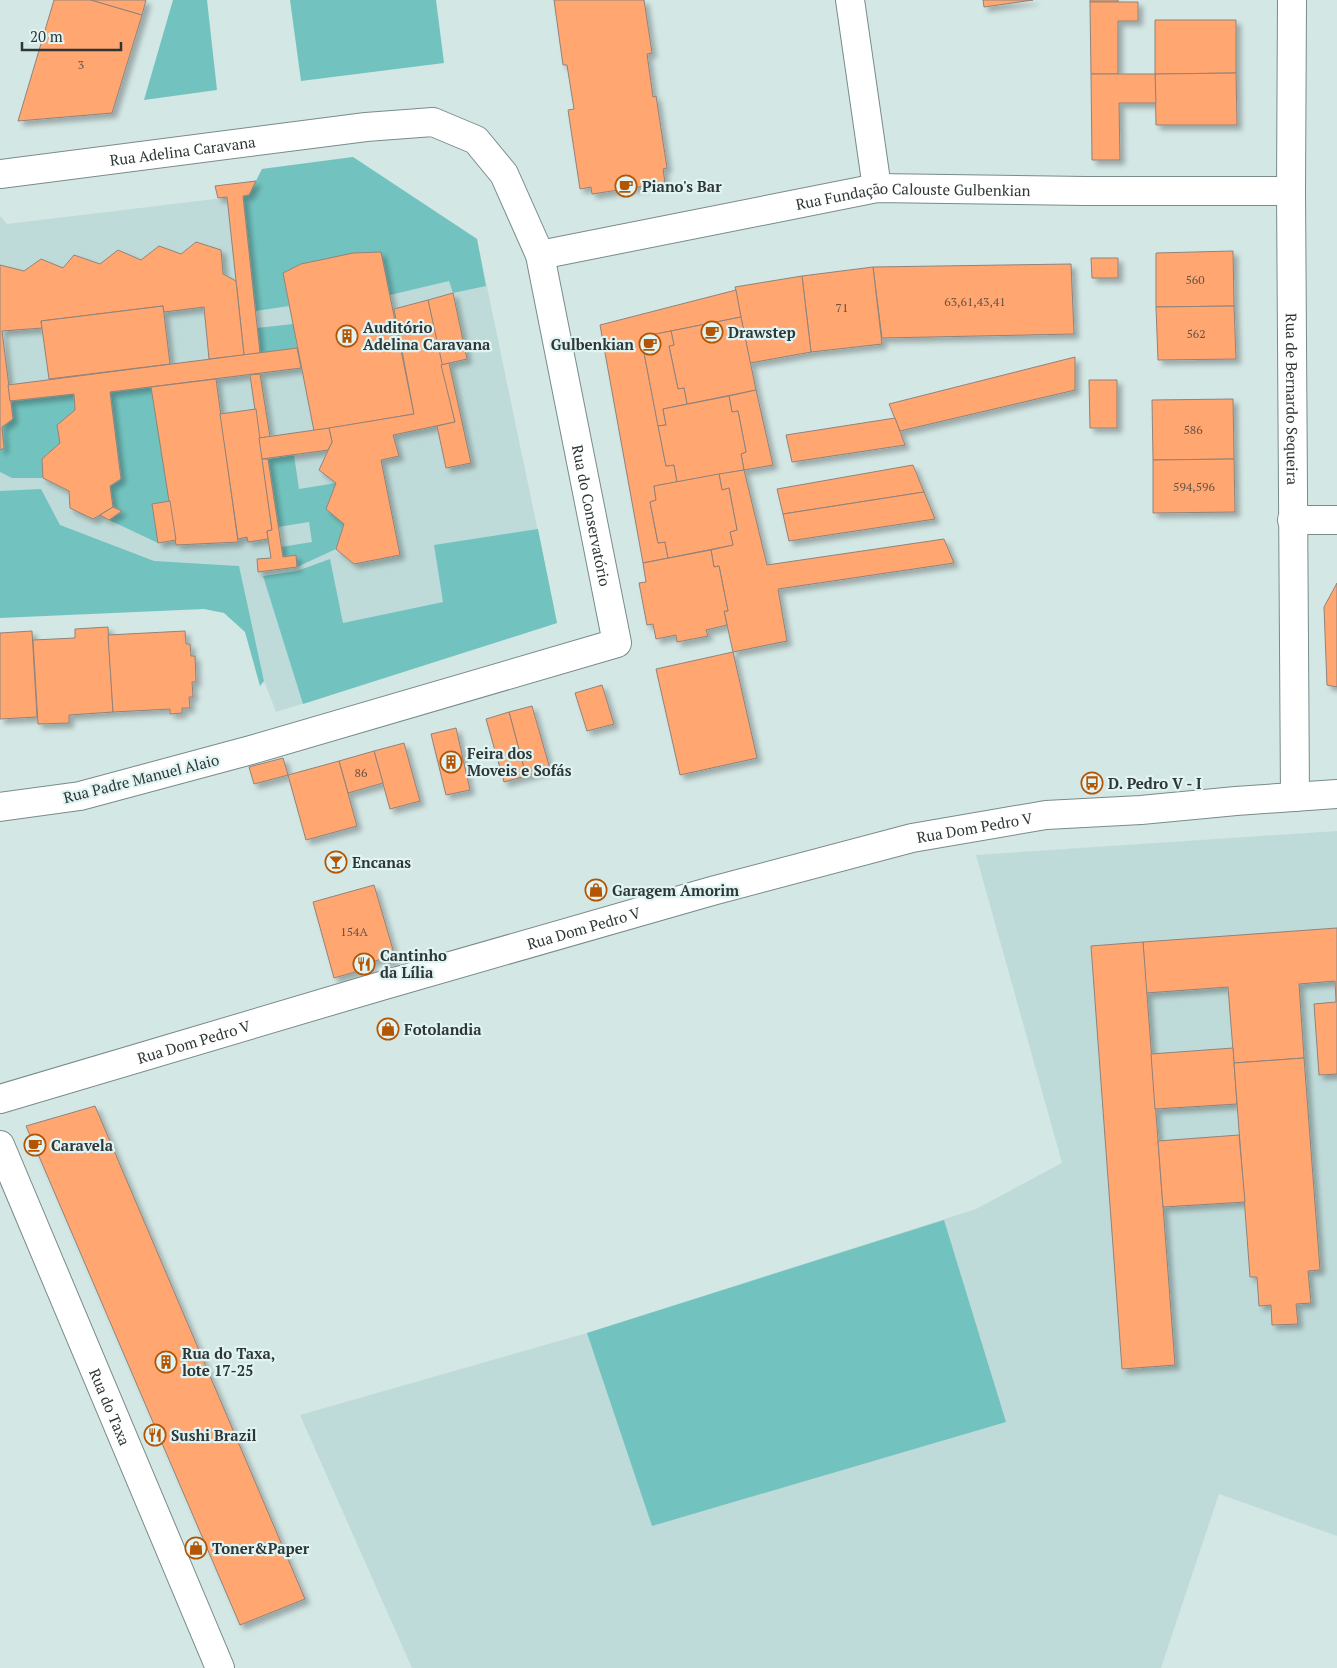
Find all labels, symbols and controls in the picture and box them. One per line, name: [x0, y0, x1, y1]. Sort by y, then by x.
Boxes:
scale bar: [22, 20, 121, 52]
text: 20 m: [30, 26, 63, 46]
house number: 3: [78, 57, 84, 72]
street label: Rua Adelina Caravana: [108, 131, 257, 170]
cafe icon: Piano's Bar: [614, 174, 638, 198]
place label: Piano's Bar: [642, 176, 722, 196]
street label: Rua Fundação Calouste Gulbenkian: [794, 178, 1031, 214]
house number: 560: [1185, 272, 1205, 287]
house number: 63,61,43,41: [944, 294, 1006, 309]
house number: 71: [836, 300, 848, 315]
street label: Rua de Bernardo Sequeira: [1282, 313, 1303, 485]
place label: Auditório Adelina Caravana: [363, 317, 491, 354]
cafe icon: Drawstep: [700, 320, 724, 344]
place label: Drawstep: [728, 322, 796, 342]
building icon: Auditório Adelina Caravana: [335, 324, 359, 348]
house number: 562: [1186, 326, 1206, 341]
cafe icon: Gulbenkian: [638, 332, 662, 356]
place label: Gulbenkian: [551, 334, 634, 354]
house number: 586: [1183, 422, 1203, 437]
street label: Rua do Conservatório: [568, 443, 616, 588]
house number: 594,596: [1173, 479, 1215, 494]
place label: Feira dos Moveis e Sofás: [467, 743, 572, 780]
street label: Rua Padre Manuel Alaio: [61, 749, 221, 807]
building icon: Feira dos Moveis e Sofás: [439, 750, 463, 774]
house number: 86: [355, 765, 368, 780]
bus stop icon: D. Pedro V - I: [1080, 771, 1104, 795]
place label: D. Pedro V - I: [1108, 773, 1202, 793]
street label: Rua Dom Pedro V: [915, 807, 1034, 847]
bar icon: Encanas: [324, 850, 348, 874]
place label: Encanas: [352, 852, 411, 872]
shop icon: Garagem Amorim: [584, 878, 608, 902]
place label: Garagem Amorim: [612, 880, 739, 900]
street label: Rua Dom Pedro V: [524, 902, 643, 954]
house number: 154A: [340, 924, 368, 939]
place label: Cantinho da Lília: [380, 945, 447, 982]
restaurant icon: Cantinho da Lília: [352, 952, 376, 976]
street label: Rua Dom Pedro V: [135, 1015, 253, 1068]
shop icon: Fotolandia: [376, 1017, 400, 1041]
place label: Fotolandia: [404, 1019, 482, 1039]
cafe icon: Caravela: [23, 1133, 47, 1157]
place label: Caravela: [51, 1135, 114, 1155]
place label: Rua do Taxa, lote 17-25: [182, 1343, 275, 1380]
building icon: Rua do Taxa, lote 17-25: [154, 1350, 178, 1374]
street label: Rua do Taxa: [85, 1365, 135, 1449]
restaurant icon: Sushi Brazil: [143, 1423, 167, 1447]
place label: Sushi Brazil: [171, 1425, 256, 1445]
shop icon: Toner&Paper: [184, 1536, 208, 1560]
place label: Toner&Paper: [212, 1538, 310, 1558]

